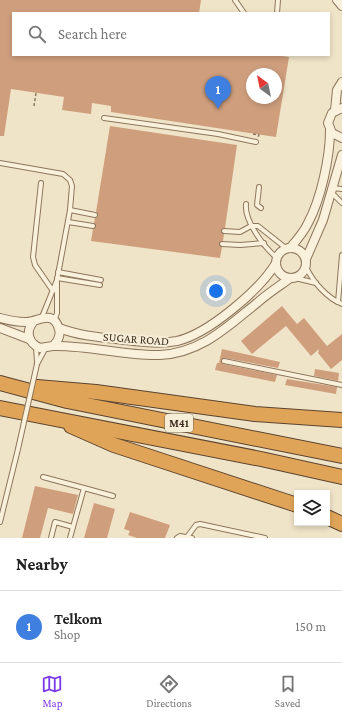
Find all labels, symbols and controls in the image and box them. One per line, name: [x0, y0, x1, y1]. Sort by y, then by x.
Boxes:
search box: [12, 12, 330, 56]
icon: search: [26, 23, 48, 45]
text: Search here: [58, 26, 127, 42]
north arrow: [246, 68, 282, 104]
pin: 1: [205, 76, 231, 109]
your location: [206, 281, 226, 301]
street label: SUGAR ROAD: [103, 330, 169, 348]
road number: M41: [165, 414, 193, 432]
map controls: [294, 490, 330, 526]
button: layers: [294, 490, 330, 526]
text: Nearby: [16, 555, 68, 574]
text: Telkom: [54, 611, 102, 627]
text: 1: [27, 619, 31, 634]
text: 150 m: [295, 619, 326, 634]
text: Shop: [54, 627, 80, 642]
tab: Map: [41, 673, 63, 709]
tab: Directions: [146, 673, 192, 709]
tab: Saved: [275, 673, 301, 709]

